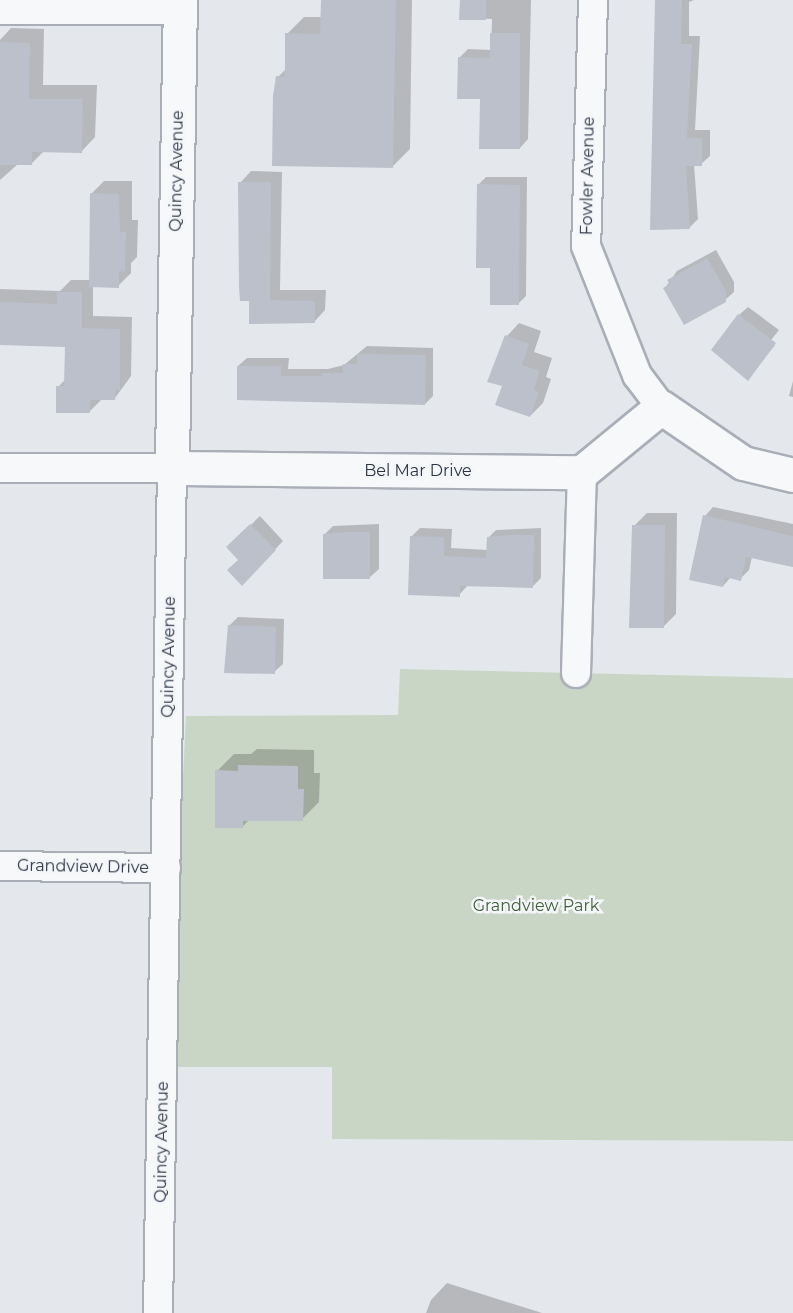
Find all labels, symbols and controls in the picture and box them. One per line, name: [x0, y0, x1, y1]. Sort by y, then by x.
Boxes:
street label: Quincy Avenue: [166, 110, 188, 232]
street label: Fowler Avenue: [577, 117, 599, 235]
street label: Bel Mar Drive: [364, 461, 472, 481]
street label: Quincy Avenue: [158, 596, 180, 718]
street label: Grandview Drive: [17, 856, 149, 878]
park label: Grandview Park: [473, 896, 599, 916]
street label: Quincy Avenue: [151, 1081, 173, 1203]

